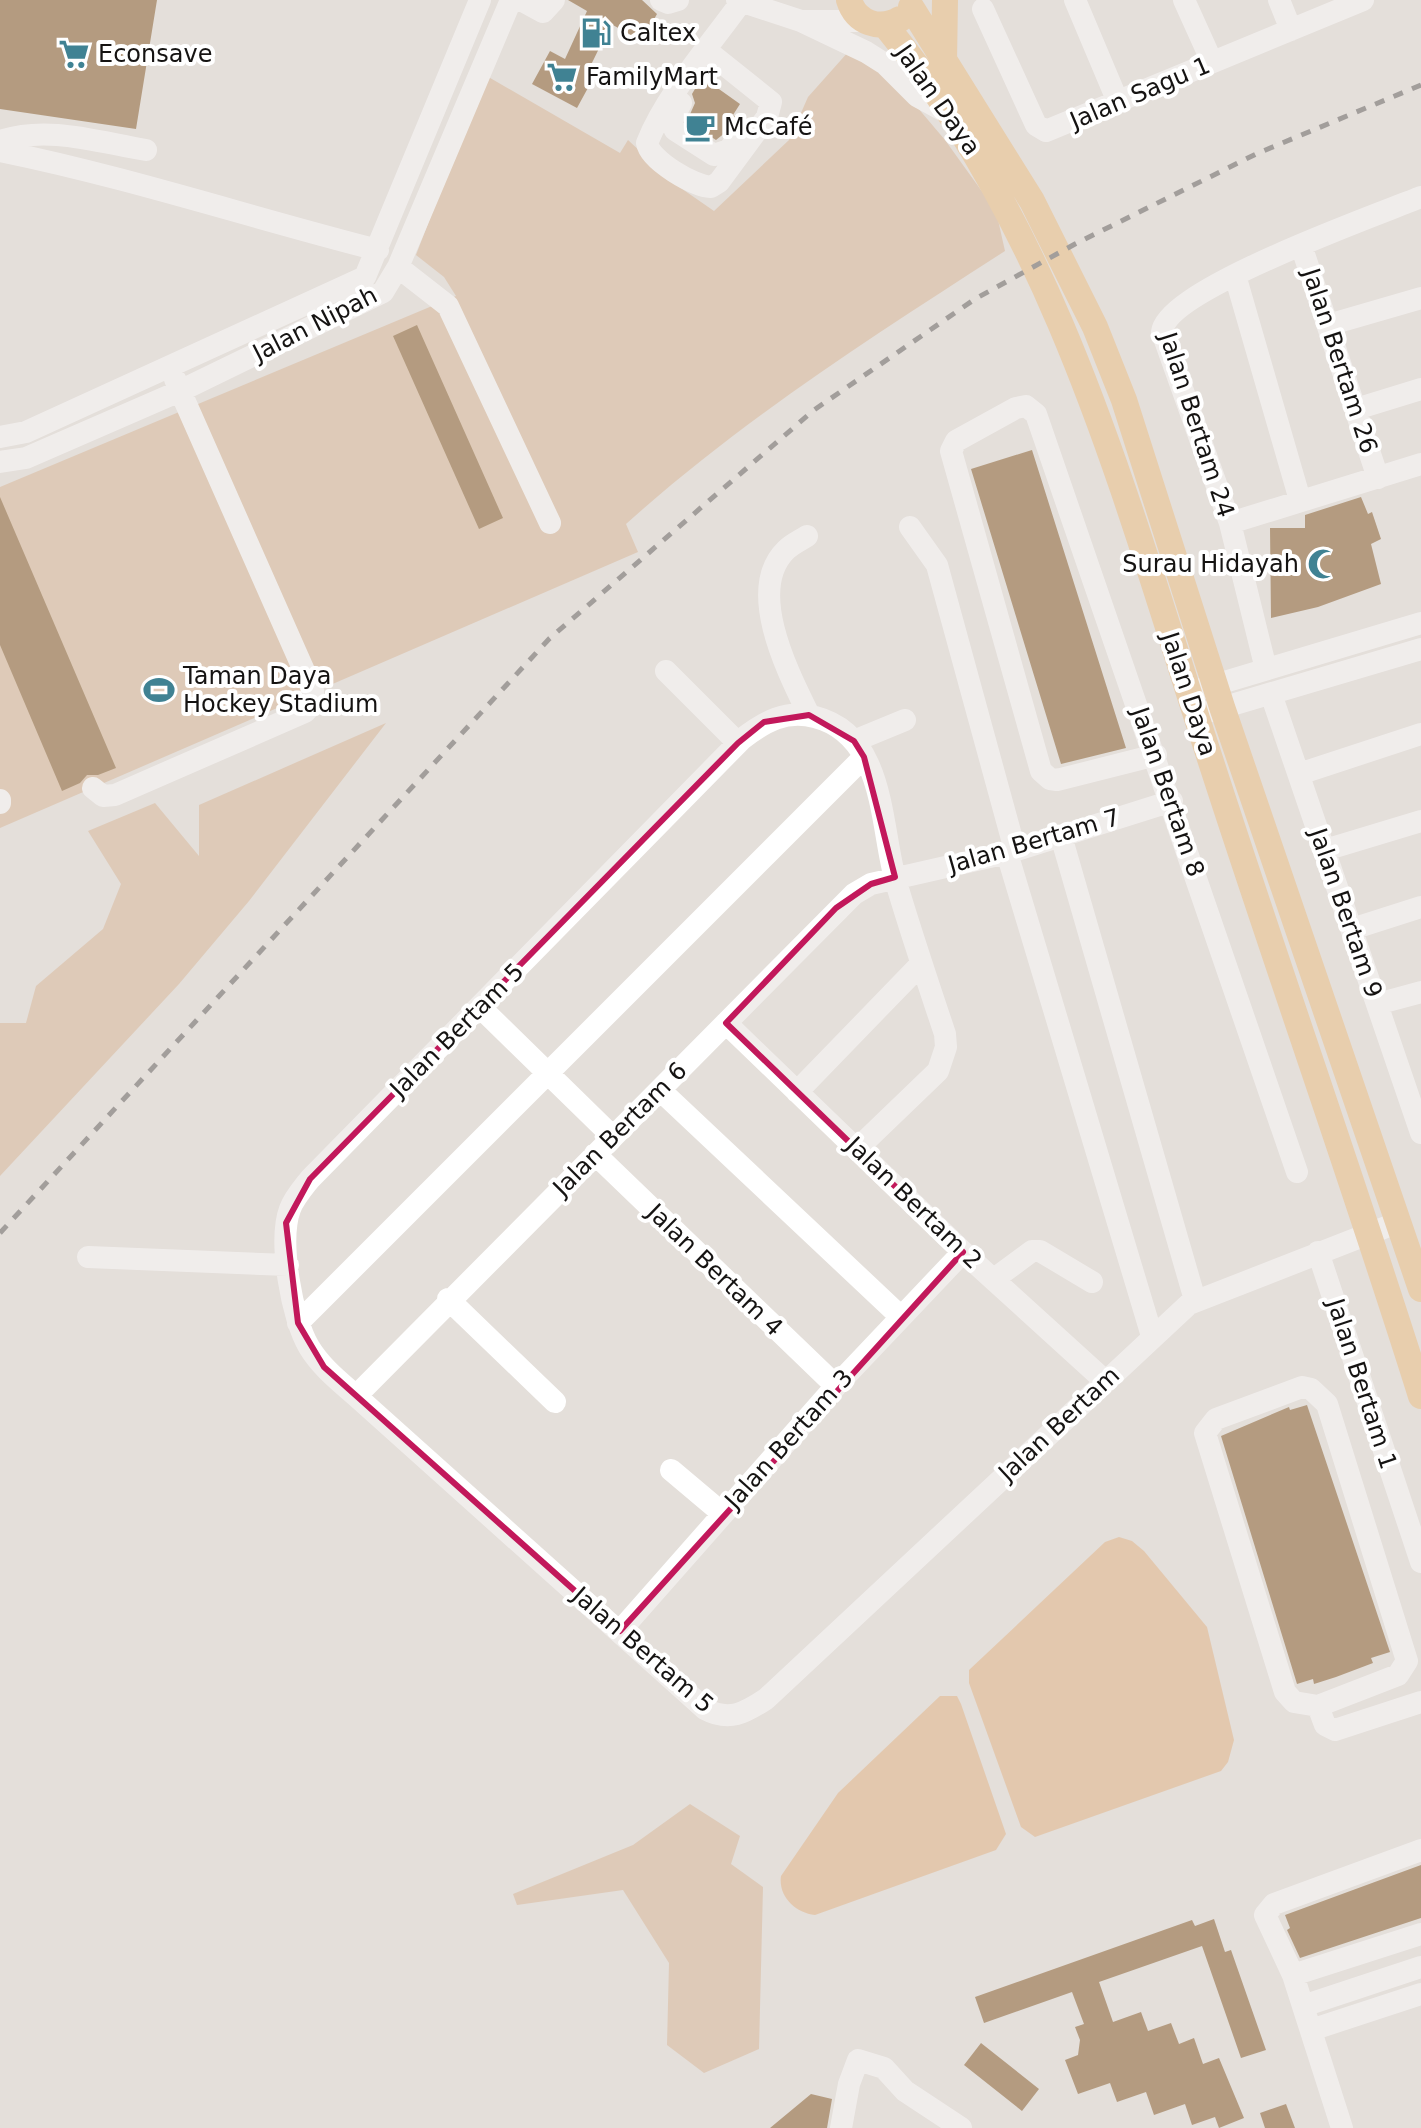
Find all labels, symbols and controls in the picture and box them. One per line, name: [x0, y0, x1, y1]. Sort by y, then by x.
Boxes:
fuel station icon: Caltex: [579, 16, 613, 50]
place label: Caltex: [620, 19, 696, 47]
supermarket icon: Econsave: [57, 37, 91, 71]
street label: Jalan Daya: [889, 38, 986, 161]
place label: Econsave: [98, 40, 212, 68]
street label: Jalan Sagu 1: [1064, 51, 1214, 136]
supermarket icon: FamilyMart: [545, 60, 579, 94]
place label: FamilyMart: [586, 63, 718, 91]
cafe icon: McCafé: [683, 110, 717, 144]
place label: McCafé: [724, 113, 813, 141]
street label: Jalan Bertam 26: [1296, 263, 1383, 457]
street label: Jalan Nipah: [246, 281, 382, 368]
street label: Jalan Bertam 24: [1153, 327, 1240, 521]
mosque icon: Surau Hidayah: [1306, 547, 1340, 581]
place label: Surau Hidayah: [1122, 550, 1299, 578]
street label: Jalan Daya: [1155, 627, 1222, 759]
place label: Taman Daya Hockey Stadium: [182, 662, 378, 718]
sports icon: Taman Daya Hockey Stadium: [142, 673, 176, 707]
street label: Jalan Bertam 8: [1125, 702, 1210, 880]
street label: Jalan Bertam 7: [943, 803, 1123, 879]
street label: Jalan Bertam 9: [1303, 823, 1388, 1001]
street label: Jalan Bertam 5: [383, 957, 530, 1104]
street label: Jalan Bertam 6: [546, 1056, 693, 1203]
street label: Jalan Bertam 2: [839, 1130, 988, 1275]
street label: Jalan Bertam 4: [640, 1197, 789, 1342]
street label: Jalan Bertam 1: [1321, 1293, 1403, 1473]
street label: Jalan Bertam: [991, 1361, 1125, 1488]
street label: Jalan Bertam 3: [718, 1364, 859, 1516]
street label: Jalan Bertam 5: [565, 1580, 719, 1719]

